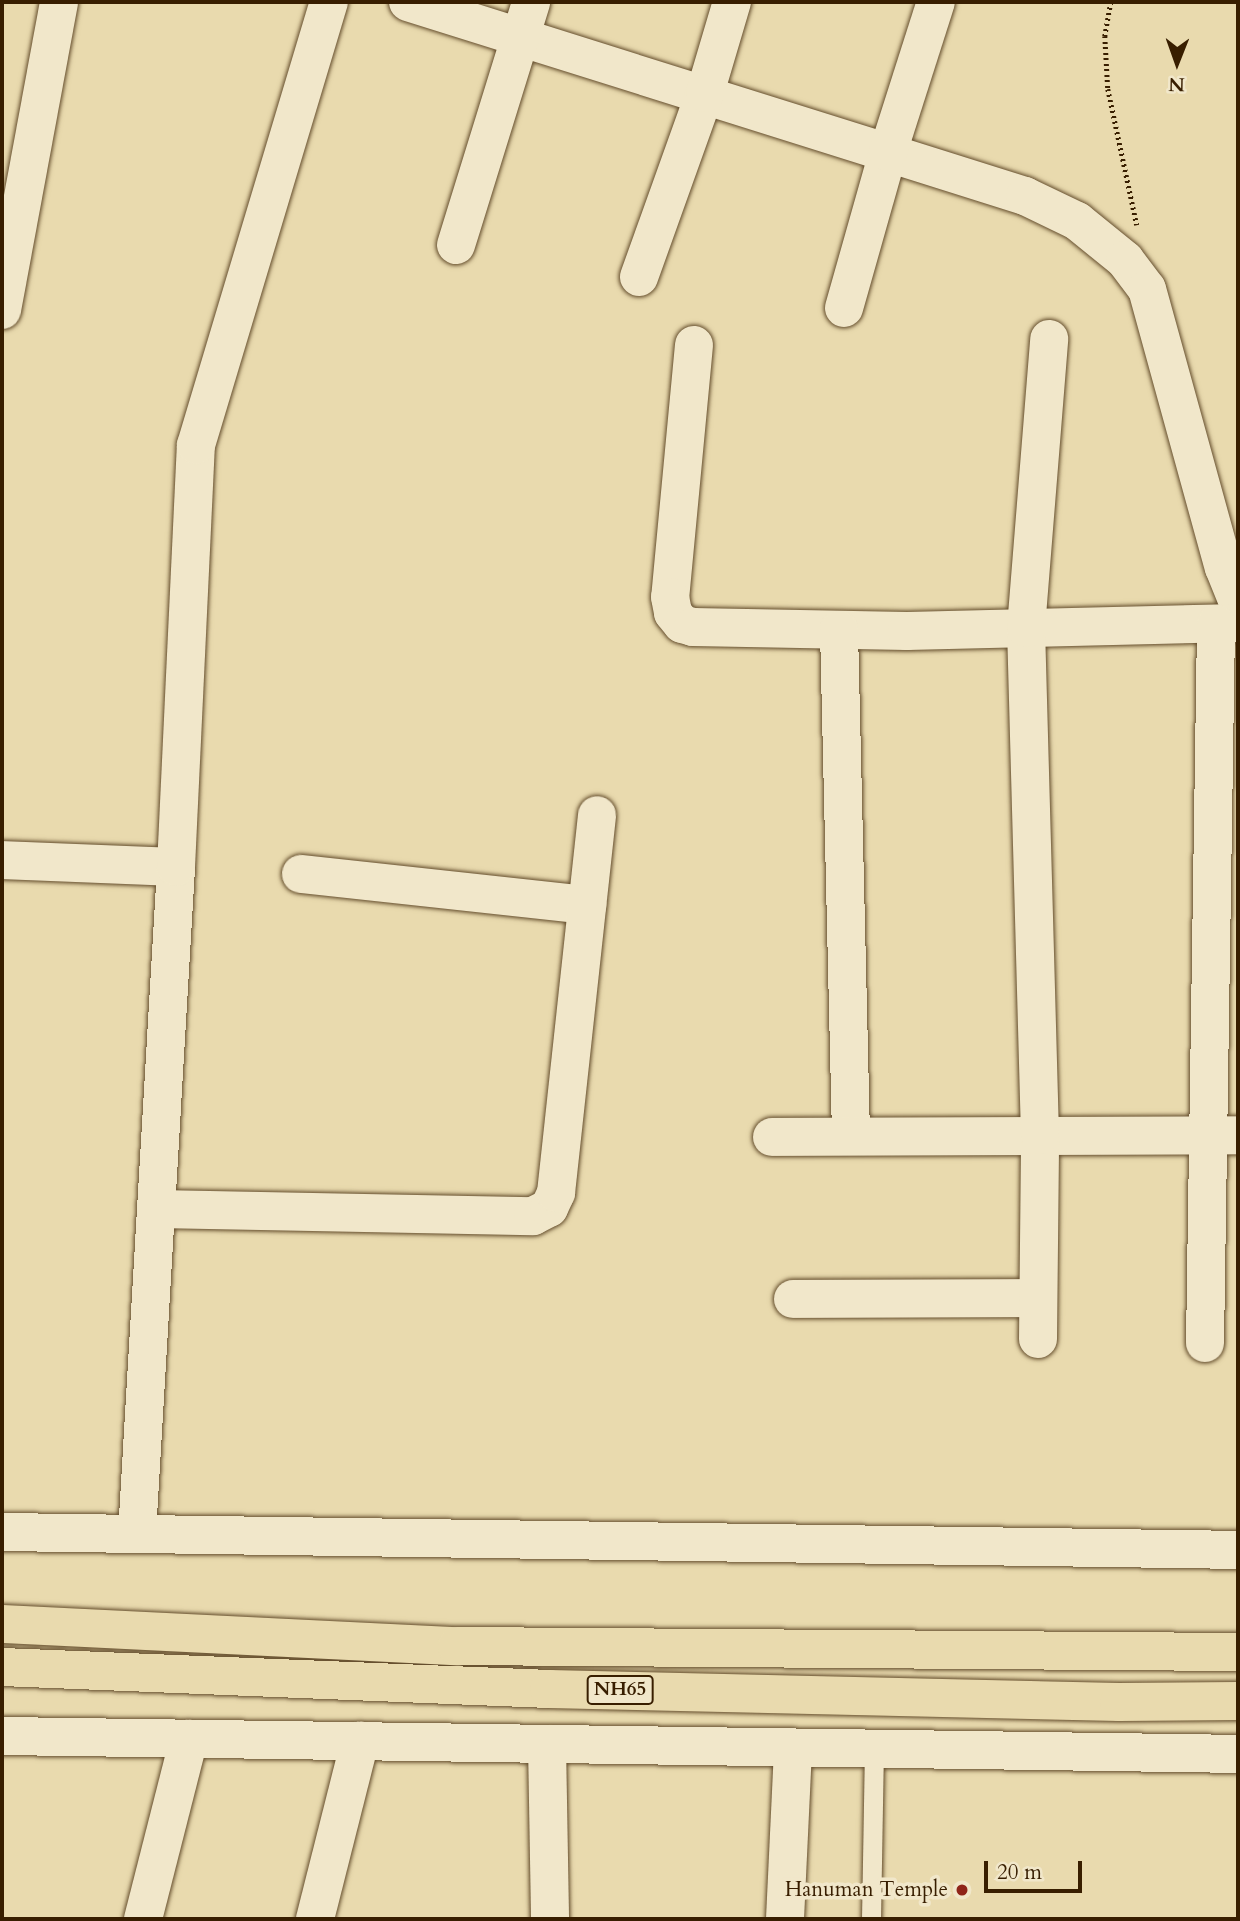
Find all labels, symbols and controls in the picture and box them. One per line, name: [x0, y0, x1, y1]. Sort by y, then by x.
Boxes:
north arrow: [1142, 28, 1212, 98]
text: N: [1168, 71, 1185, 97]
road number: NH65: [585, 1674, 655, 1706]
scale bar: [988, 1848, 1086, 1892]
text: 20 m: [997, 1858, 1042, 1887]
place label: Hanuman Temple: [785, 1877, 948, 1903]
marker: Hanuman Temple: [954, 1882, 970, 1898]

